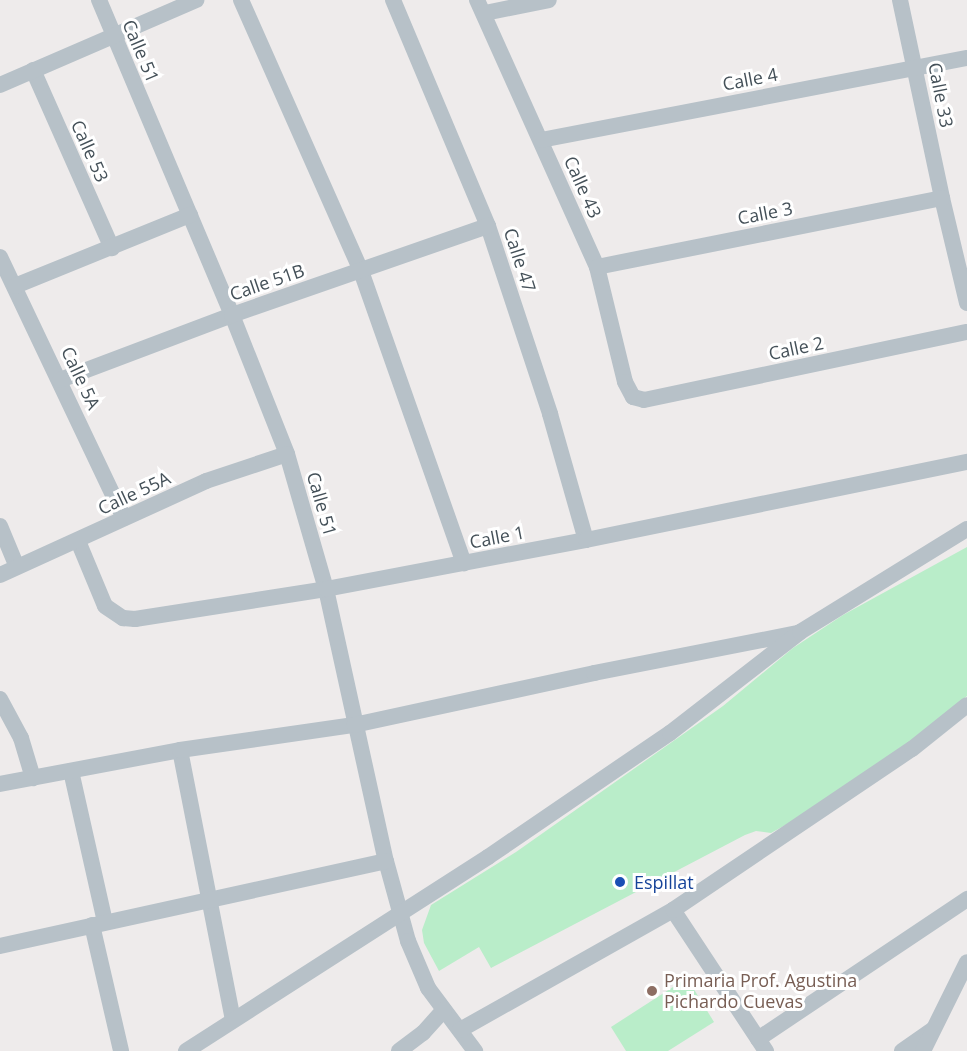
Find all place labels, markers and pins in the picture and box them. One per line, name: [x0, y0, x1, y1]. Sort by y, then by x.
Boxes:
place label: Espillat: [634, 871, 694, 893]
marker: Espillat: [611, 873, 629, 891]
place label: Primaria Prof. Agustina Pichardo Cuevas: [664, 970, 857, 1012]
marker: Primaria Prof. Agustina Pichardo Cuevas: [645, 984, 659, 998]

